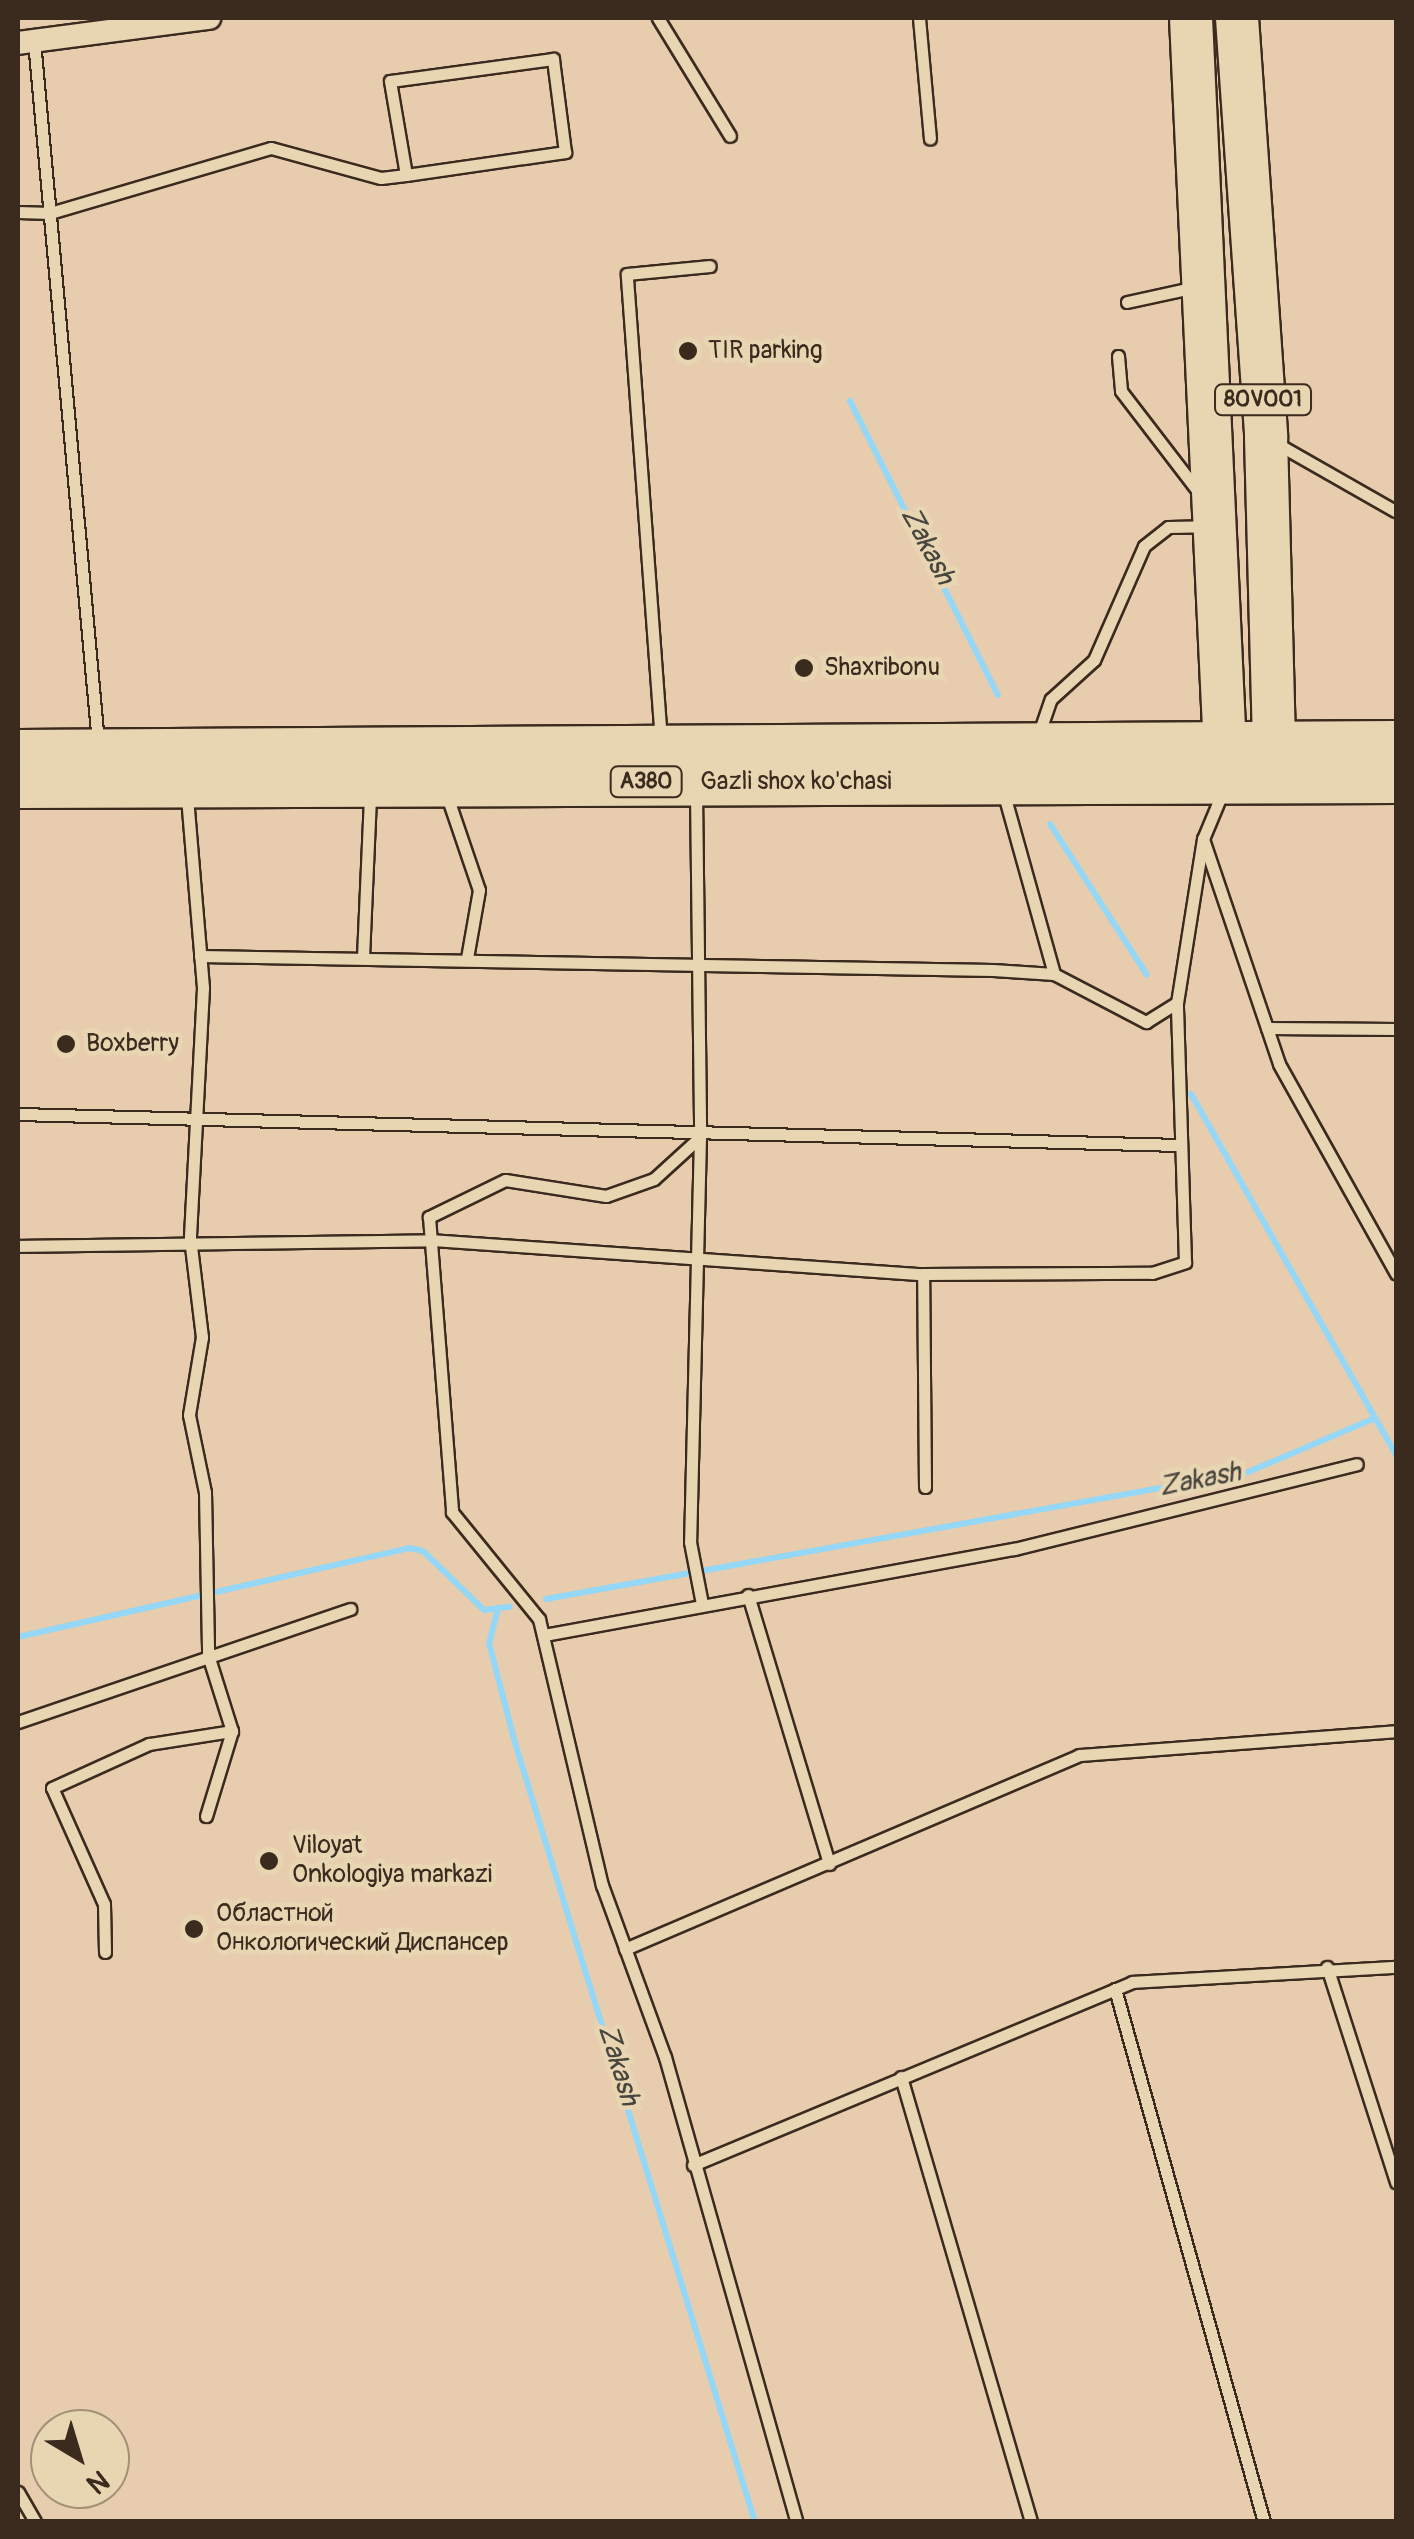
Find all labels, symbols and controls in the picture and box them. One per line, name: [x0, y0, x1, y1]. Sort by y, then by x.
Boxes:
place label: TIR parking: [708, 336, 823, 366]
marker: TIR parking: [677, 340, 699, 362]
road number: 80V001: [1213, 383, 1313, 417]
water label: Zakash: [893, 502, 961, 590]
place label: Shaxribonu: [824, 653, 940, 683]
marker: Shaxribonu: [793, 657, 815, 679]
road number: A380: [608, 765, 684, 799]
street label: Gazli shox ko'chasi: [700, 767, 892, 797]
place label: Boxberry: [86, 1029, 179, 1059]
marker: Boxberry: [55, 1033, 77, 1055]
water label: Zakash: [1156, 1456, 1244, 1504]
place label: Viloyat Onkologiya markazi: [292, 1832, 492, 1891]
marker: Viloyat Onkologiya markazi: [256, 1848, 282, 1874]
place label: Областной Онкологический Диспансер: [216, 1900, 508, 1959]
marker: Областной Онкологический Диспансер: [181, 1916, 207, 1942]
water label: Zakash: [590, 2021, 646, 2109]
north arrow: [30, 2409, 130, 2509]
text: N: [79, 2462, 116, 2501]

